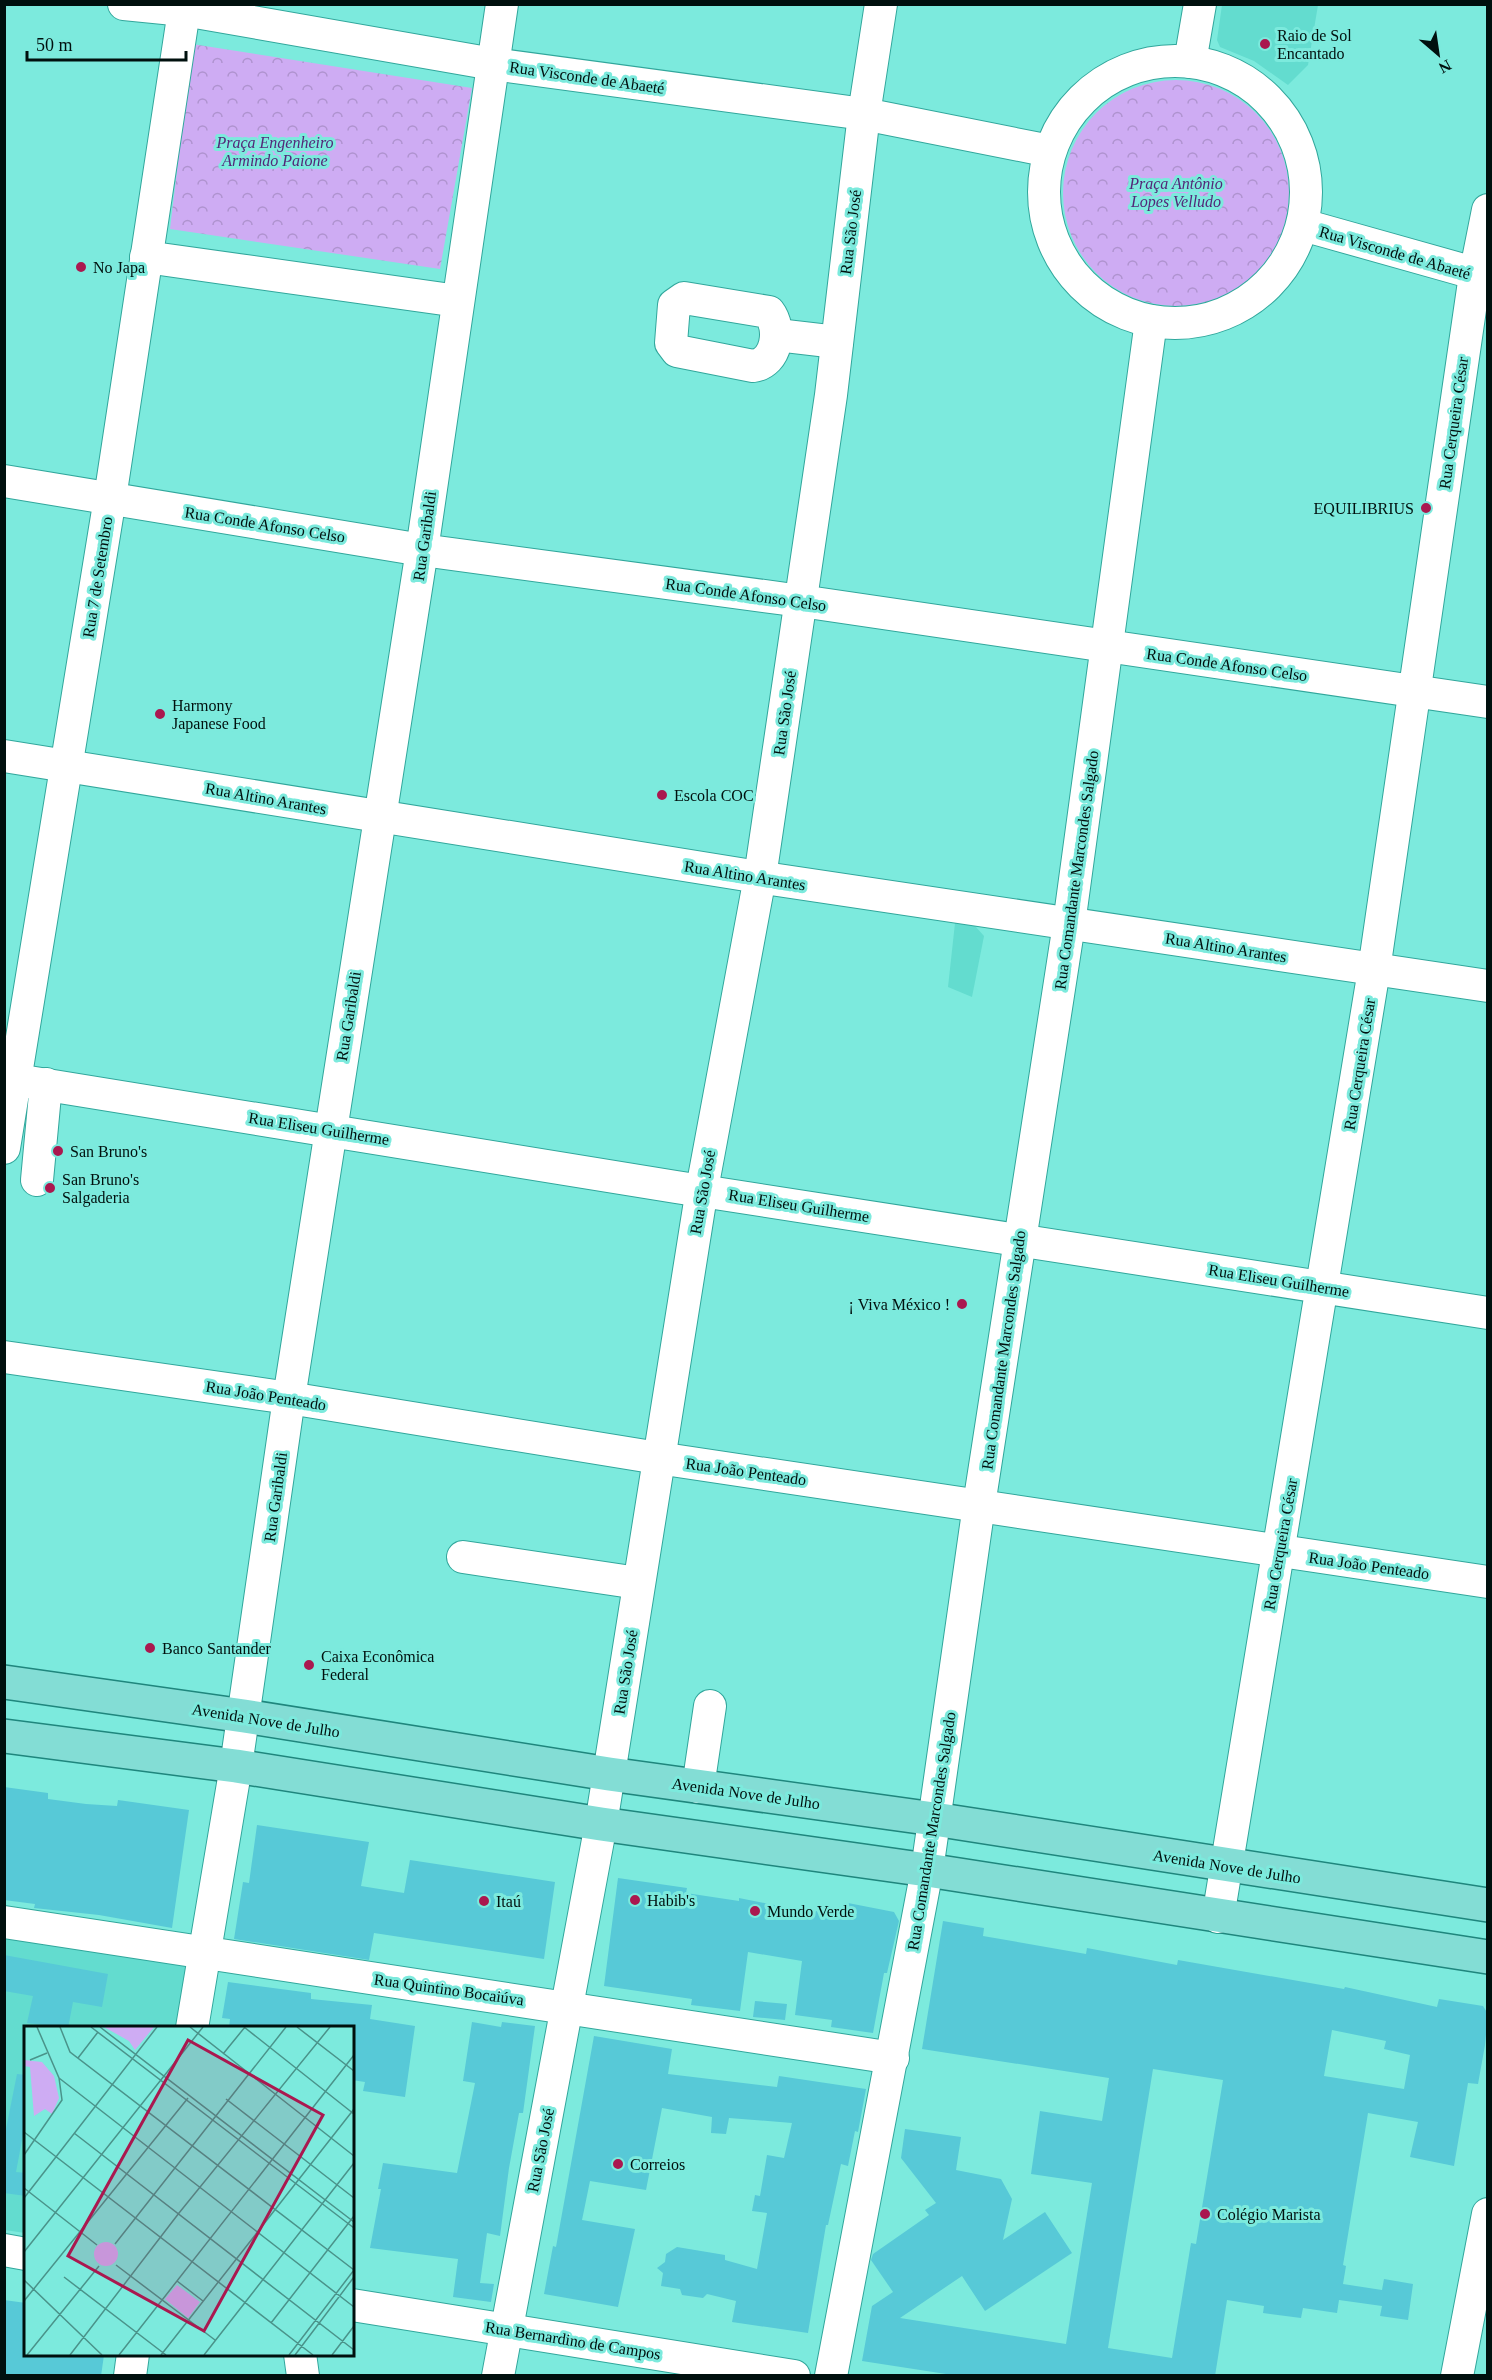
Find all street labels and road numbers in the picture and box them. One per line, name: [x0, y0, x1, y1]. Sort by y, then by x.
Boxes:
street label: Rua Visconde de Abaeté: [508, 58, 666, 97]
street label: Rua São José: [837, 189, 864, 275]
street label: Rua Visconde de Abaeté: [1317, 223, 1472, 282]
street label: Rua Cerqueira César: [1436, 355, 1472, 490]
street label: Rua Garibaldi: [410, 490, 439, 582]
street label: Rua Conde Afonso Celso: [183, 503, 346, 546]
street label: Rua 7 de Setembro: [80, 515, 115, 639]
street label: Rua Conde Afonso Celso: [664, 575, 827, 614]
street label: Rua Conde Afonso Celso: [1145, 645, 1308, 684]
street label: Rua São José: [770, 670, 799, 757]
street label: Rua Comandante Marcondes Salgado: [1051, 749, 1103, 991]
street label: Rua Altino Arantes: [204, 779, 328, 818]
street label: Rua Altino Arantes: [683, 858, 807, 893]
street label: Rua Altino Arantes: [1164, 930, 1288, 965]
street label: Rua Garibaldi: [333, 970, 364, 1062]
street label: Rua Cerqueira César: [1341, 996, 1379, 1131]
street label: Rua Eliseu Guilherme: [247, 1109, 390, 1148]
street label: Rua São José: [687, 1149, 718, 1236]
street label: Rua Eliseu Guilherme: [727, 1186, 870, 1225]
street label: Rua Comandante Marcondes Salgado: [978, 1229, 1030, 1471]
street label: Rua Eliseu Guilherme: [1207, 1261, 1350, 1300]
street label: Rua João Penteado: [204, 1378, 327, 1413]
street label: Rua Garibaldi: [261, 1451, 290, 1543]
street label: Rua João Penteado: [684, 1455, 807, 1488]
street label: Rua Cerqueira César: [1261, 1476, 1302, 1611]
street label: Rua João Penteado: [1307, 1549, 1430, 1582]
street label: Rua São José: [610, 1629, 641, 1716]
street label: Avenida Nove de Julho: [191, 1700, 341, 1741]
street label: Rua Comandante Marcondes Salgado: [904, 1711, 960, 1952]
street label: Avenida Nove de Julho: [671, 1775, 821, 1812]
street label: Avenida Nove de Julho: [1152, 1846, 1302, 1887]
street label: Rua Quintino Bocaiúva: [373, 1971, 525, 2008]
street label: Rua São José: [524, 2107, 557, 2194]
street label: Rua Bernardino de Campos: [484, 2318, 662, 2364]

